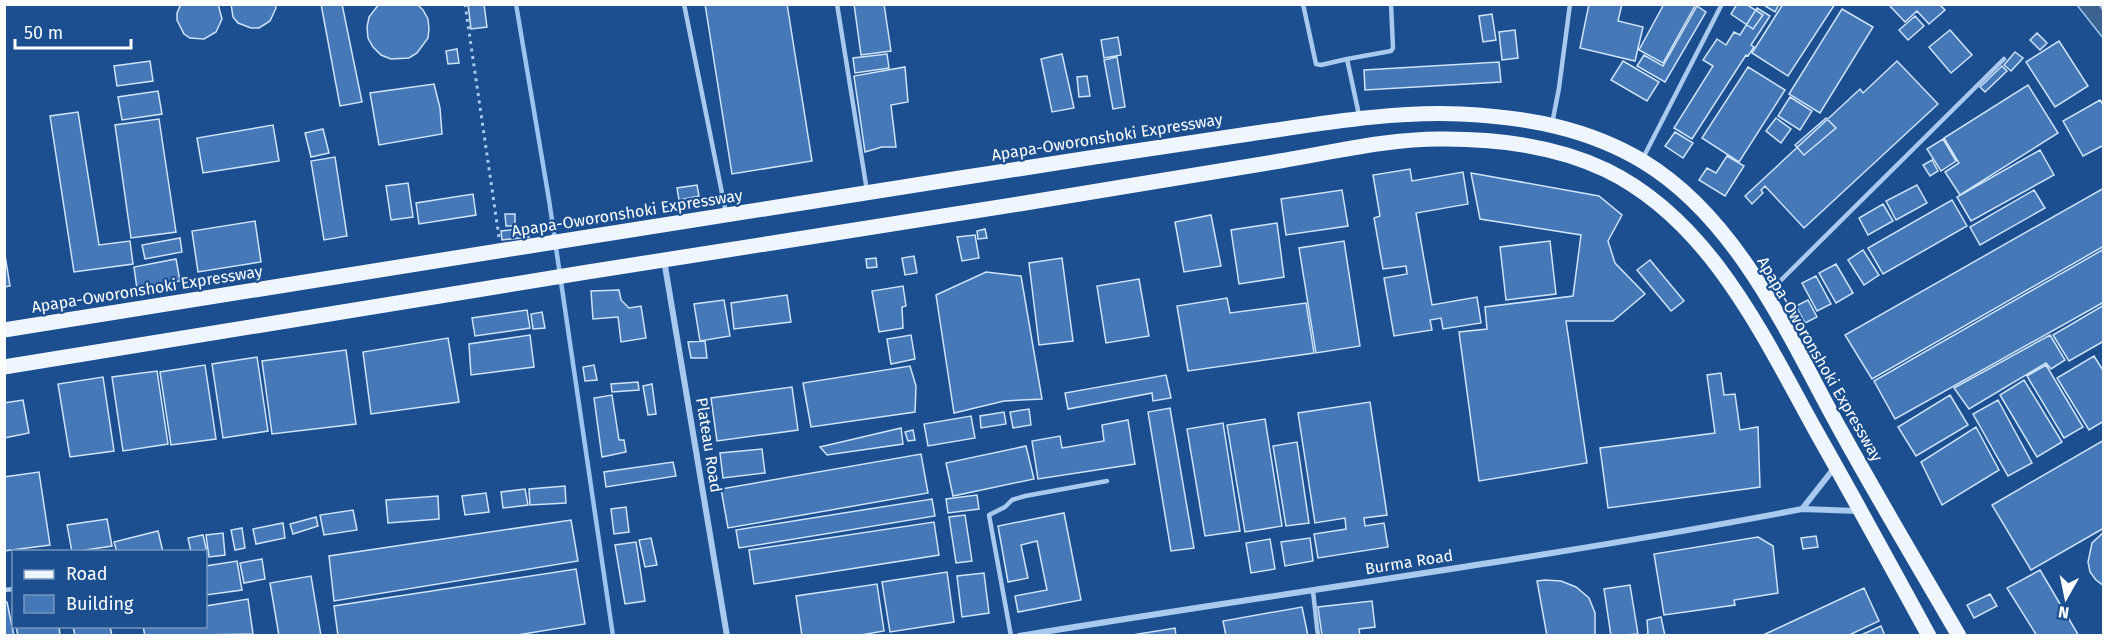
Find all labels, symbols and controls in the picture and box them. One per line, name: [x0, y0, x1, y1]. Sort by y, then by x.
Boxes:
scale bar: [15, 12, 130, 50]
text: 50 m: [24, 22, 63, 44]
street label: Apapa-Oworonshoki Expressway: [990, 109, 1224, 165]
street label: Apapa-Oworonshoki Expressway: [510, 185, 744, 241]
street label: Apapa-Oworonshoki Expressway: [1753, 253, 1887, 465]
street label: Apapa-Oworonshoki Expressway: [30, 261, 264, 317]
street label: Plateau Road: [692, 396, 726, 494]
street label: Burma Road: [1364, 546, 1454, 578]
legend: [12, 550, 207, 628]
text: Road: [66, 563, 108, 585]
north arrow: [2036, 568, 2096, 628]
text: Building: [66, 593, 134, 615]
text: N: [2057, 602, 2070, 623]

